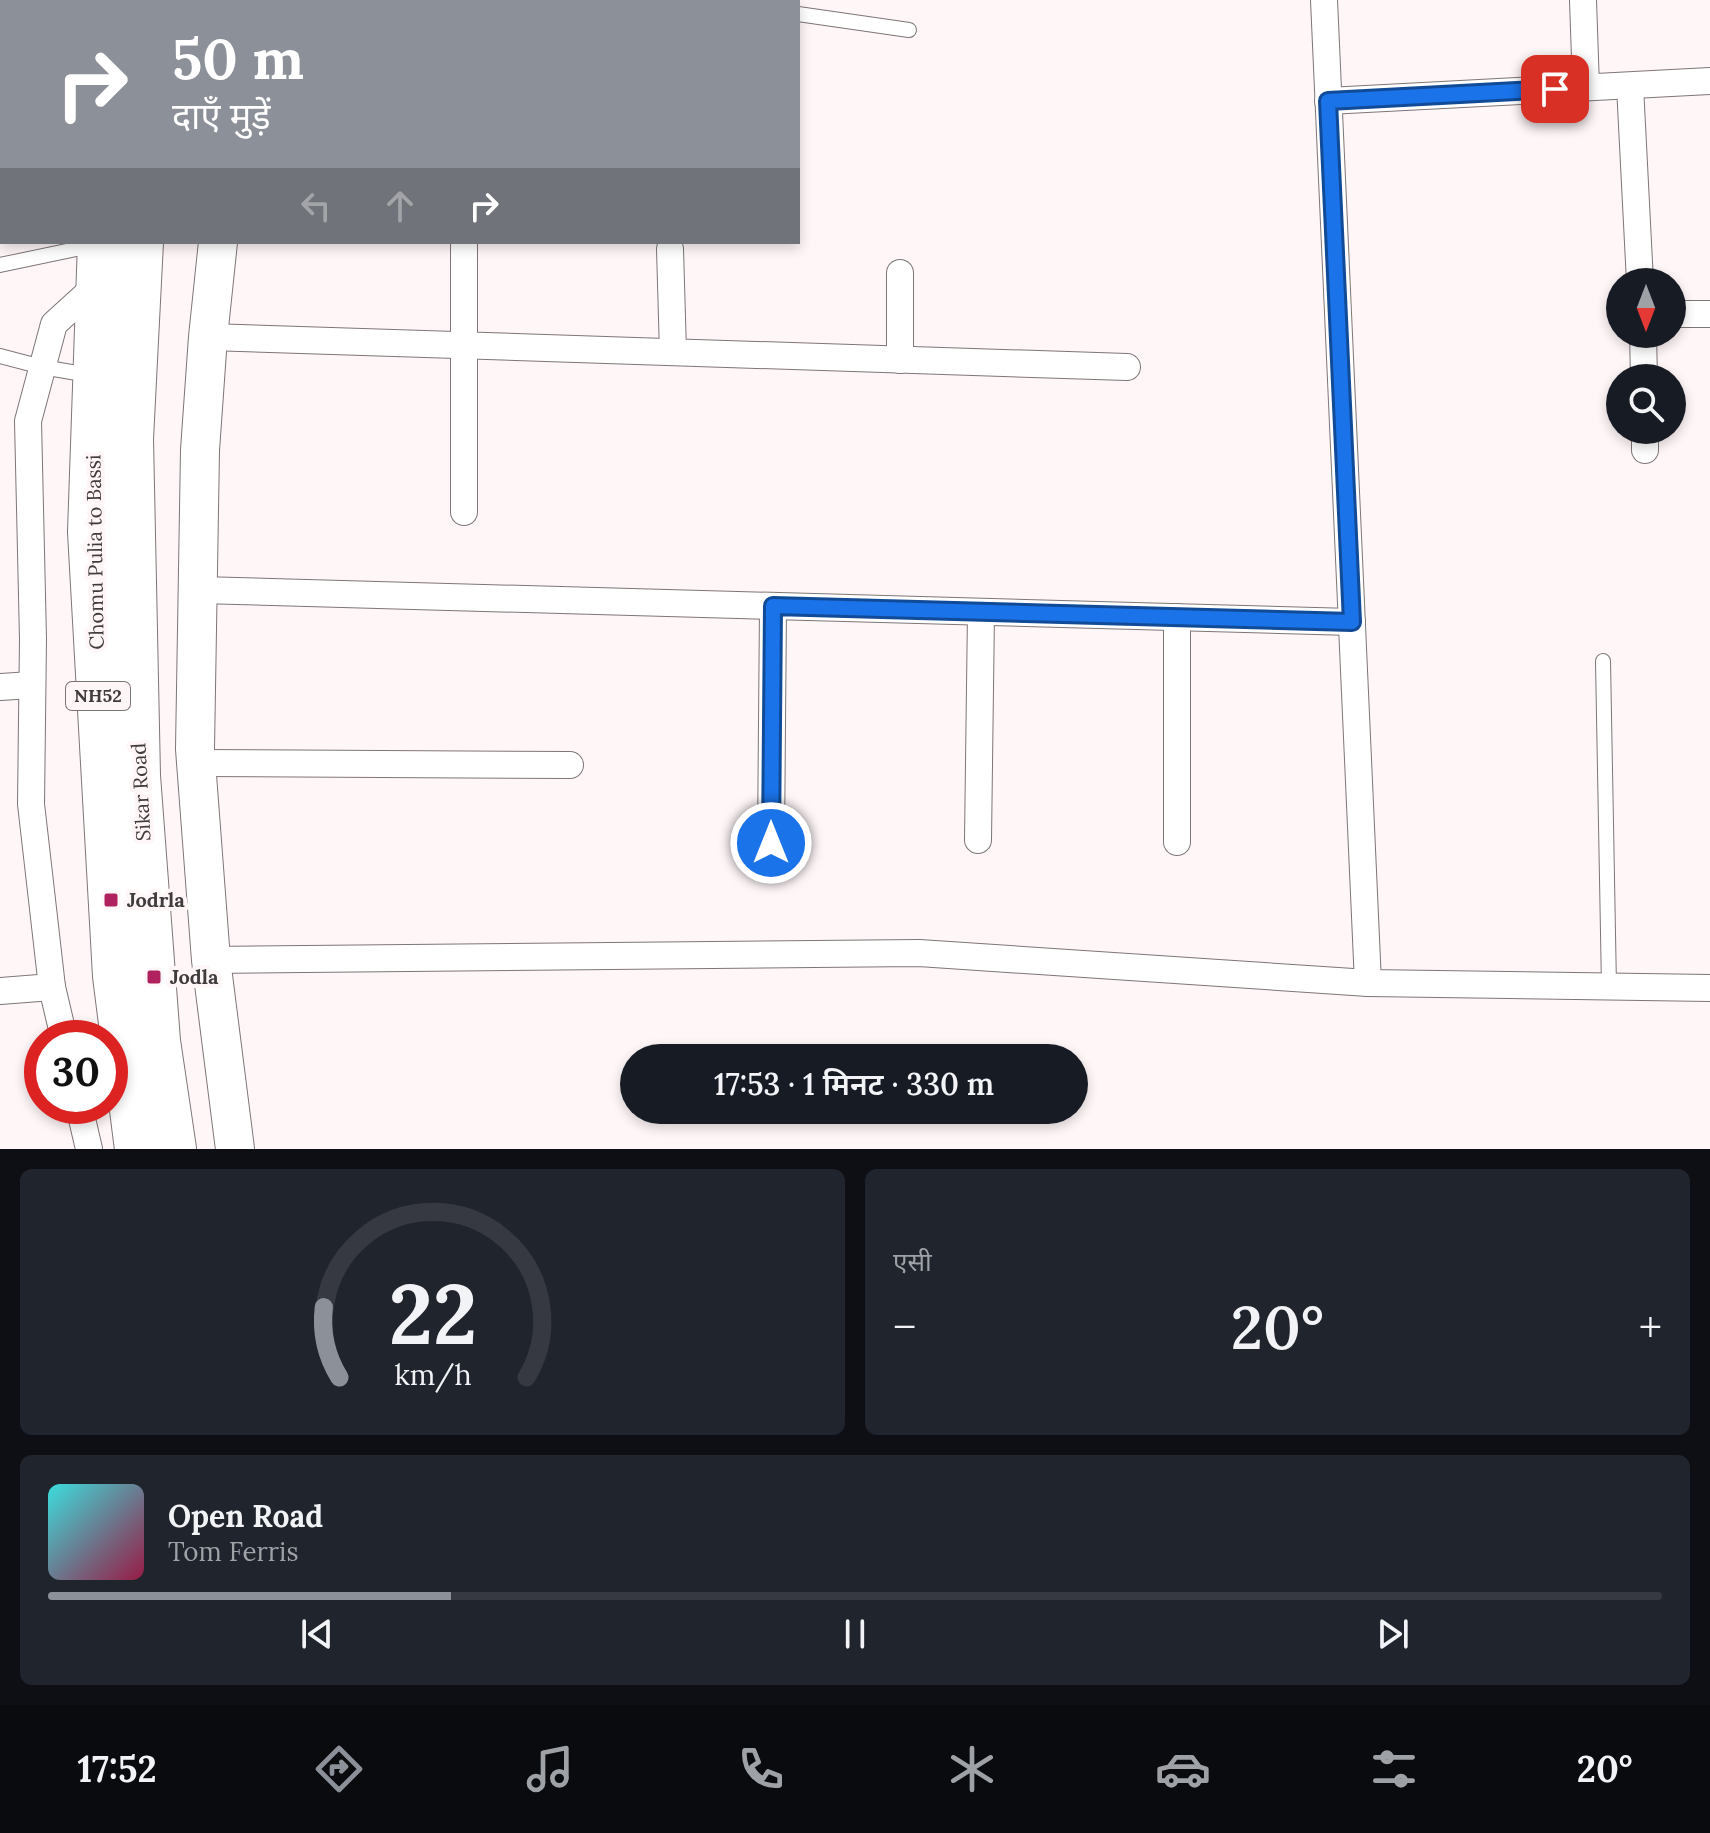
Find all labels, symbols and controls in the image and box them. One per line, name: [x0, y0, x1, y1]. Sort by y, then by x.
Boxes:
text: 50 m: [172, 23, 304, 94]
icon: right: [40, 32, 144, 136]
pin: [1521, 55, 1589, 123]
icon: arrive: [1533, 67, 1577, 111]
text: दाएँ मुड़ें: [172, 93, 271, 139]
icon: left: [294, 184, 338, 228]
icon: ahead: [378, 184, 422, 228]
icon: right: [462, 184, 506, 228]
north arrow: [1606, 268, 1686, 348]
map controls: [1606, 268, 1686, 444]
button: search: [1606, 364, 1686, 444]
street label: Chomu Pulia to Bassi: [80, 454, 109, 650]
road number: NH52: [66, 682, 130, 710]
street label: Sikar Road: [125, 742, 156, 842]
position arrow: [729, 801, 813, 885]
place label: Jodrla: [127, 887, 185, 912]
marker: Jodrla: [102, 891, 120, 909]
place label: Jodla: [170, 964, 219, 989]
marker: Jodla: [145, 968, 163, 986]
speed limit sign: 30: [24, 1020, 128, 1124]
text: 17:53 · 1 मिनट · 330 m: [714, 1065, 994, 1103]
text: एसी: [893, 1245, 932, 1278]
text: 22: [388, 1260, 477, 1367]
text: 20°: [1231, 1289, 1324, 1365]
text: −: [893, 1299, 916, 1355]
text: +: [1639, 1299, 1662, 1355]
text: km/h: [394, 1356, 471, 1393]
text: Open Road: [168, 1497, 323, 1535]
text: Tom Ferris: [168, 1535, 298, 1568]
icon: previous: [295, 1612, 339, 1656]
icon: pause: [833, 1612, 877, 1656]
icon: next: [1371, 1612, 1415, 1656]
icon: directions: [311, 1741, 367, 1797]
icon: music: [522, 1741, 578, 1797]
icon: phone: [733, 1741, 789, 1797]
icon: climate: [944, 1741, 1000, 1797]
icon: car: [1155, 1741, 1211, 1797]
icon: filters: [1366, 1741, 1422, 1797]
text: 17:52: [77, 1746, 157, 1792]
text: 20°: [1577, 1746, 1633, 1792]

